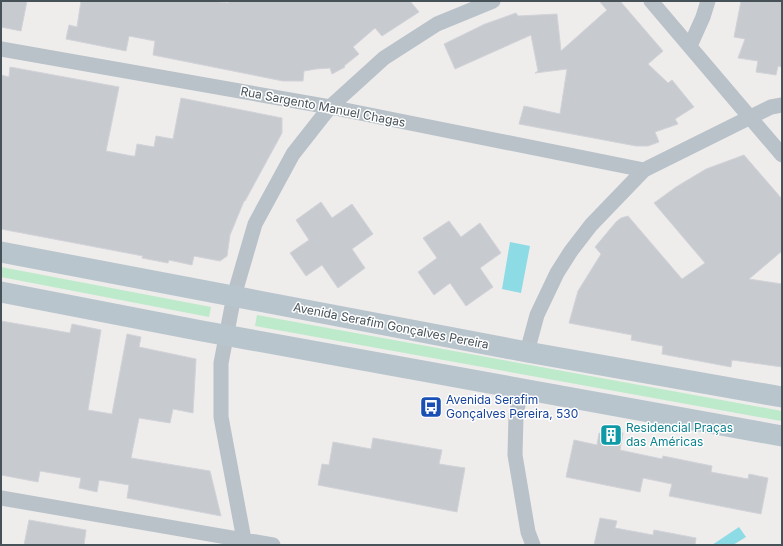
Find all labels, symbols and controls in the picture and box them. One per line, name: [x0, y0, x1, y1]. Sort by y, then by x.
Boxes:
street label: Rua Sargento Manuel Chagas: [239, 83, 407, 130]
street label: Avenida Serafim Gonçalves Pereira: [292, 299, 490, 352]
place label: Avenida Serafim Gonçalves Pereira, 530: [446, 392, 578, 421]
bus stop icon: Avenida Serafim Gonçalves Pereira, 530: [418, 394, 444, 420]
place label: Residencial Praças das Américas: [626, 420, 733, 449]
building icon: Residencial Praças das Américas: [598, 422, 624, 448]

